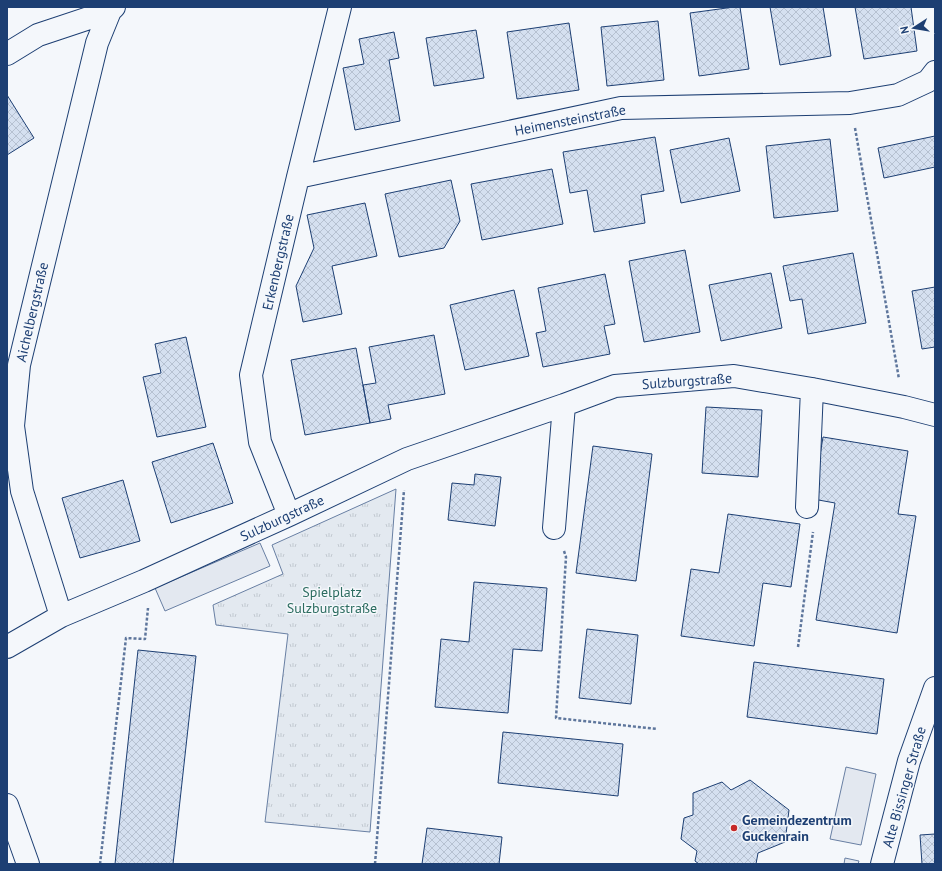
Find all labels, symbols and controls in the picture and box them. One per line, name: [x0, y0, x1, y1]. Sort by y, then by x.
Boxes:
north arrow: [894, 8, 934, 48]
text: N: [897, 25, 912, 35]
street label: Heimensteinstraße: [513, 100, 627, 140]
street label: Erkenbergstraße: [258, 212, 298, 312]
street label: Aichelbergstraße: [12, 260, 52, 364]
street label: Sulzburgstraße: [641, 369, 733, 393]
street label: Sulzburgstraße: [237, 491, 327, 545]
park label: Spielplatz Sulzburgstraße: [287, 583, 377, 617]
street label: Alte Bissinger Straße: [878, 724, 930, 850]
place label: Gemeindezentrum Guckenrain: [742, 811, 852, 845]
marker: Gemeindezentrum Guckenrain: [729, 823, 739, 833]

